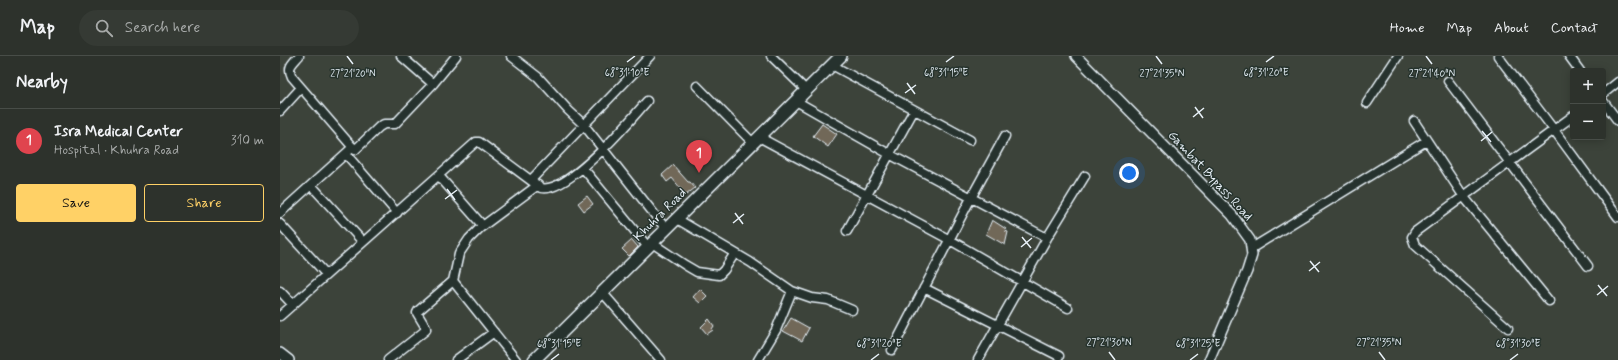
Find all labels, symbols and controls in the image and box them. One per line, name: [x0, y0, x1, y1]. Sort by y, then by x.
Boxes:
search box: [79, 10, 359, 46]
text: Map: [20, 15, 55, 40]
icon: search: [93, 17, 115, 39]
text: Search here: [125, 18, 200, 38]
text: Home: [1390, 19, 1424, 37]
text: Map: [1446, 19, 1472, 37]
text: About: [1494, 19, 1529, 37]
text: Contact: [1551, 19, 1598, 37]
text: 68°31'10"E: [605, 66, 649, 80]
text: 68°31'15"E: [924, 66, 968, 80]
text: 68°31'20"E: [1243, 66, 1289, 80]
text: 27°21'20"N: [330, 67, 376, 81]
text: 27°21'35"N: [1140, 67, 1185, 81]
text: 27°21'40"N: [1409, 67, 1456, 81]
map controls: [1570, 68, 1606, 140]
button: +: [1570, 68, 1606, 104]
text: Nearby: [16, 71, 68, 93]
button: −: [1570, 104, 1606, 140]
text: Isra Medical Center: [54, 122, 183, 142]
street label: Gambat Bypass Road: [1164, 127, 1256, 225]
text: 1: [26, 132, 32, 149]
text: 310 m: [231, 132, 264, 149]
pin: 1: [686, 140, 712, 173]
text: Hospital · Khuhra Road: [54, 142, 179, 159]
your location: [1119, 163, 1139, 183]
button: Save: [16, 184, 136, 222]
button: Share: [144, 184, 264, 222]
street label: Khuhra Road: [630, 185, 690, 245]
text: 27°21'30"N: [1086, 336, 1132, 350]
text: 27°21'35"N: [1357, 336, 1402, 350]
text: 68°31'15"E: [537, 337, 581, 351]
text: 68°31'20"E: [856, 337, 902, 351]
text: 68°31'25"E: [1176, 337, 1220, 351]
text: 68°31'30"E: [1496, 337, 1540, 351]

